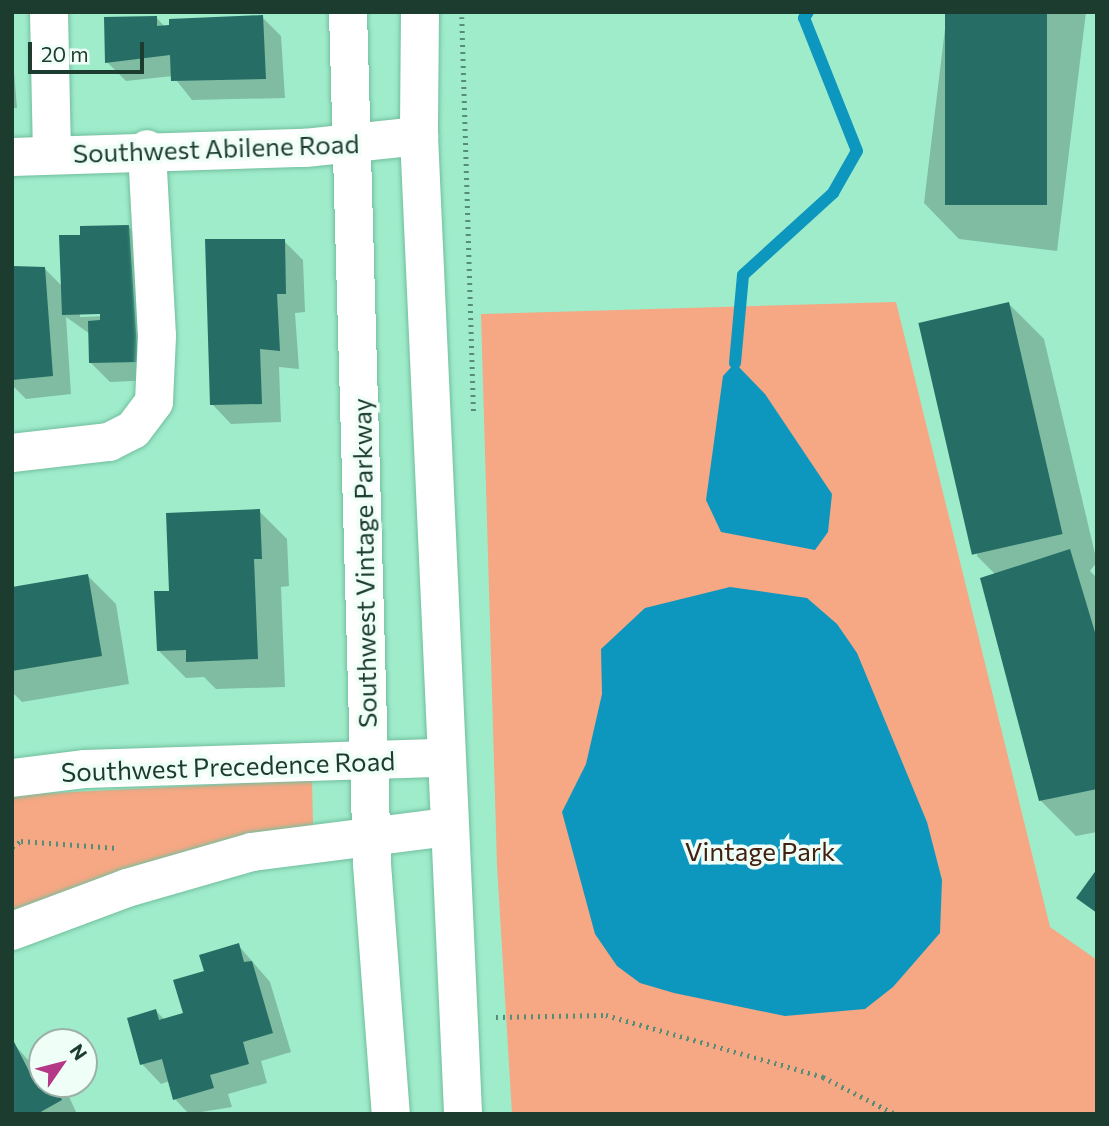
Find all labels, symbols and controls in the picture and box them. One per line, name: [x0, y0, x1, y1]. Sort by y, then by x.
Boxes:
scale bar: [32, 28, 147, 72]
text: 20 m: [41, 41, 89, 66]
street label: Southwest Abilene Road: [72, 127, 360, 169]
street label: Southwest Vintage Parkway: [346, 398, 382, 728]
street label: Southwest Precedence Road: [60, 745, 396, 787]
park label: Vintage Park: [685, 835, 835, 867]
north arrow: [28, 1028, 98, 1098]
text: N: [65, 1039, 92, 1064]

